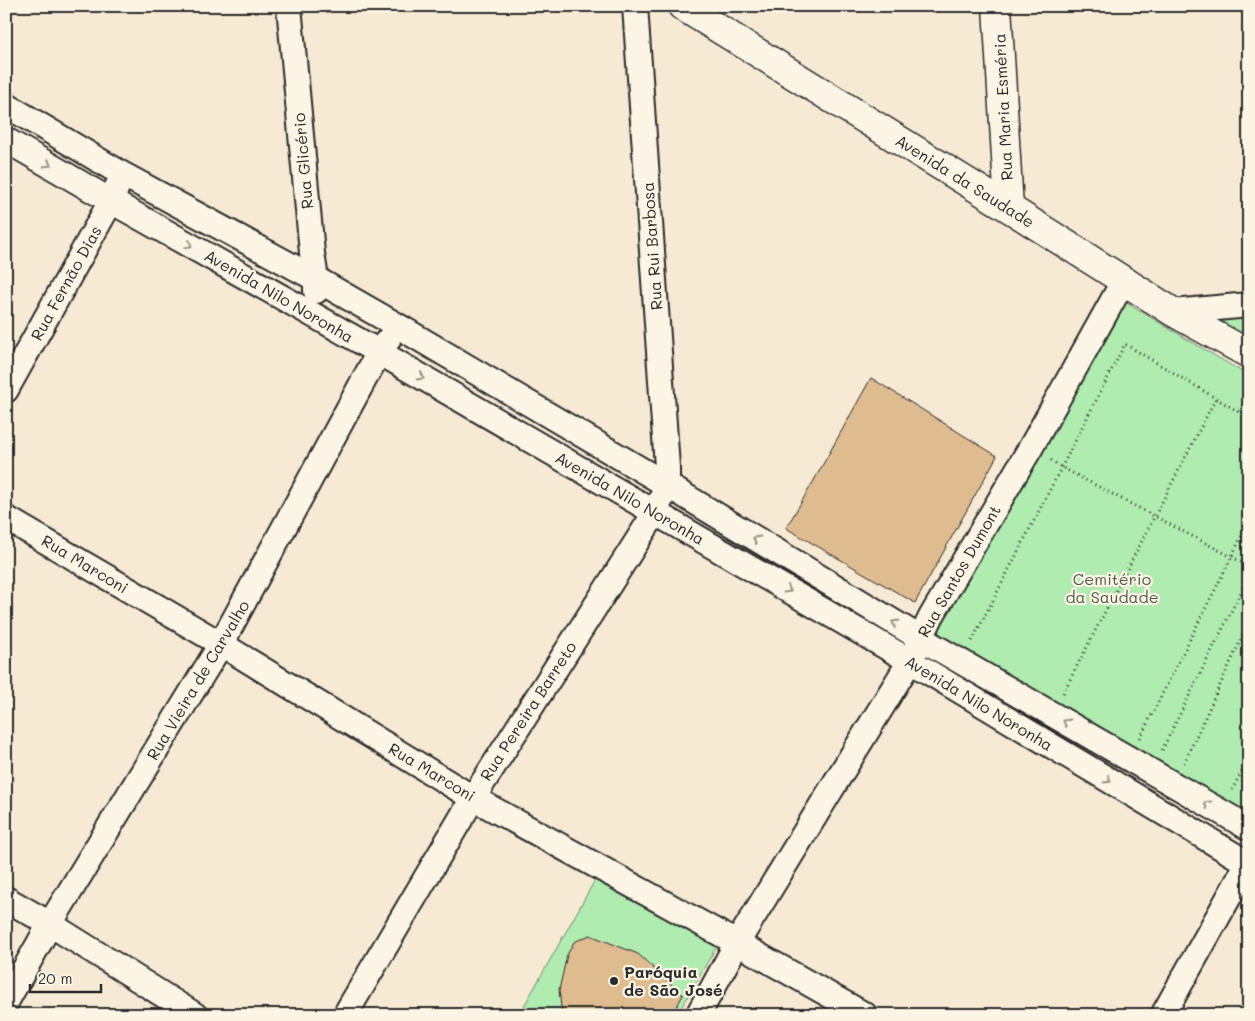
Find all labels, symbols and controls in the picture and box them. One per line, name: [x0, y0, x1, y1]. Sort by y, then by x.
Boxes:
street label: Rua Maria Esméria: [988, 33, 1017, 181]
street label: Rua Glicério: [288, 112, 317, 210]
street label: Avenida da Saudade: [892, 129, 1039, 232]
one-way arrow: [43, 158, 52, 168]
street label: Rua Rui Barbosa: [637, 181, 666, 311]
street label: Rua Fernão Dias: [25, 222, 106, 344]
one-way arrow: [184, 239, 193, 249]
street label: Avenida Nilo Noronha: [201, 244, 358, 347]
one-way arrow: [415, 371, 424, 381]
street label: Avenida Nilo Noronha: [552, 446, 709, 549]
street label: Rua Santos Dumont: [912, 501, 1005, 641]
street label: Rua Marconi: [38, 529, 132, 598]
one-way arrow: [753, 536, 762, 546]
park label: Cemitério da Saudade: [1065, 568, 1159, 607]
one-way arrow: [782, 584, 791, 594]
street label: Rua Vieira de Carvalho: [142, 596, 254, 763]
one-way arrow: [892, 620, 901, 630]
street label: Rua Pereira Barreto: [475, 637, 581, 784]
street label: Avenida Nilo Noronha: [901, 650, 1057, 755]
one-way arrow: [1062, 719, 1071, 729]
street label: Rua Marconi: [385, 737, 479, 806]
one-way arrow: [1103, 773, 1112, 783]
one-way arrow: [1203, 800, 1212, 810]
scale bar: [30, 961, 101, 993]
place label: Paróquia de São José: [624, 961, 723, 1000]
text: 20 m: [38, 968, 72, 988]
marker: Paróquia de São José: [608, 975, 620, 987]

